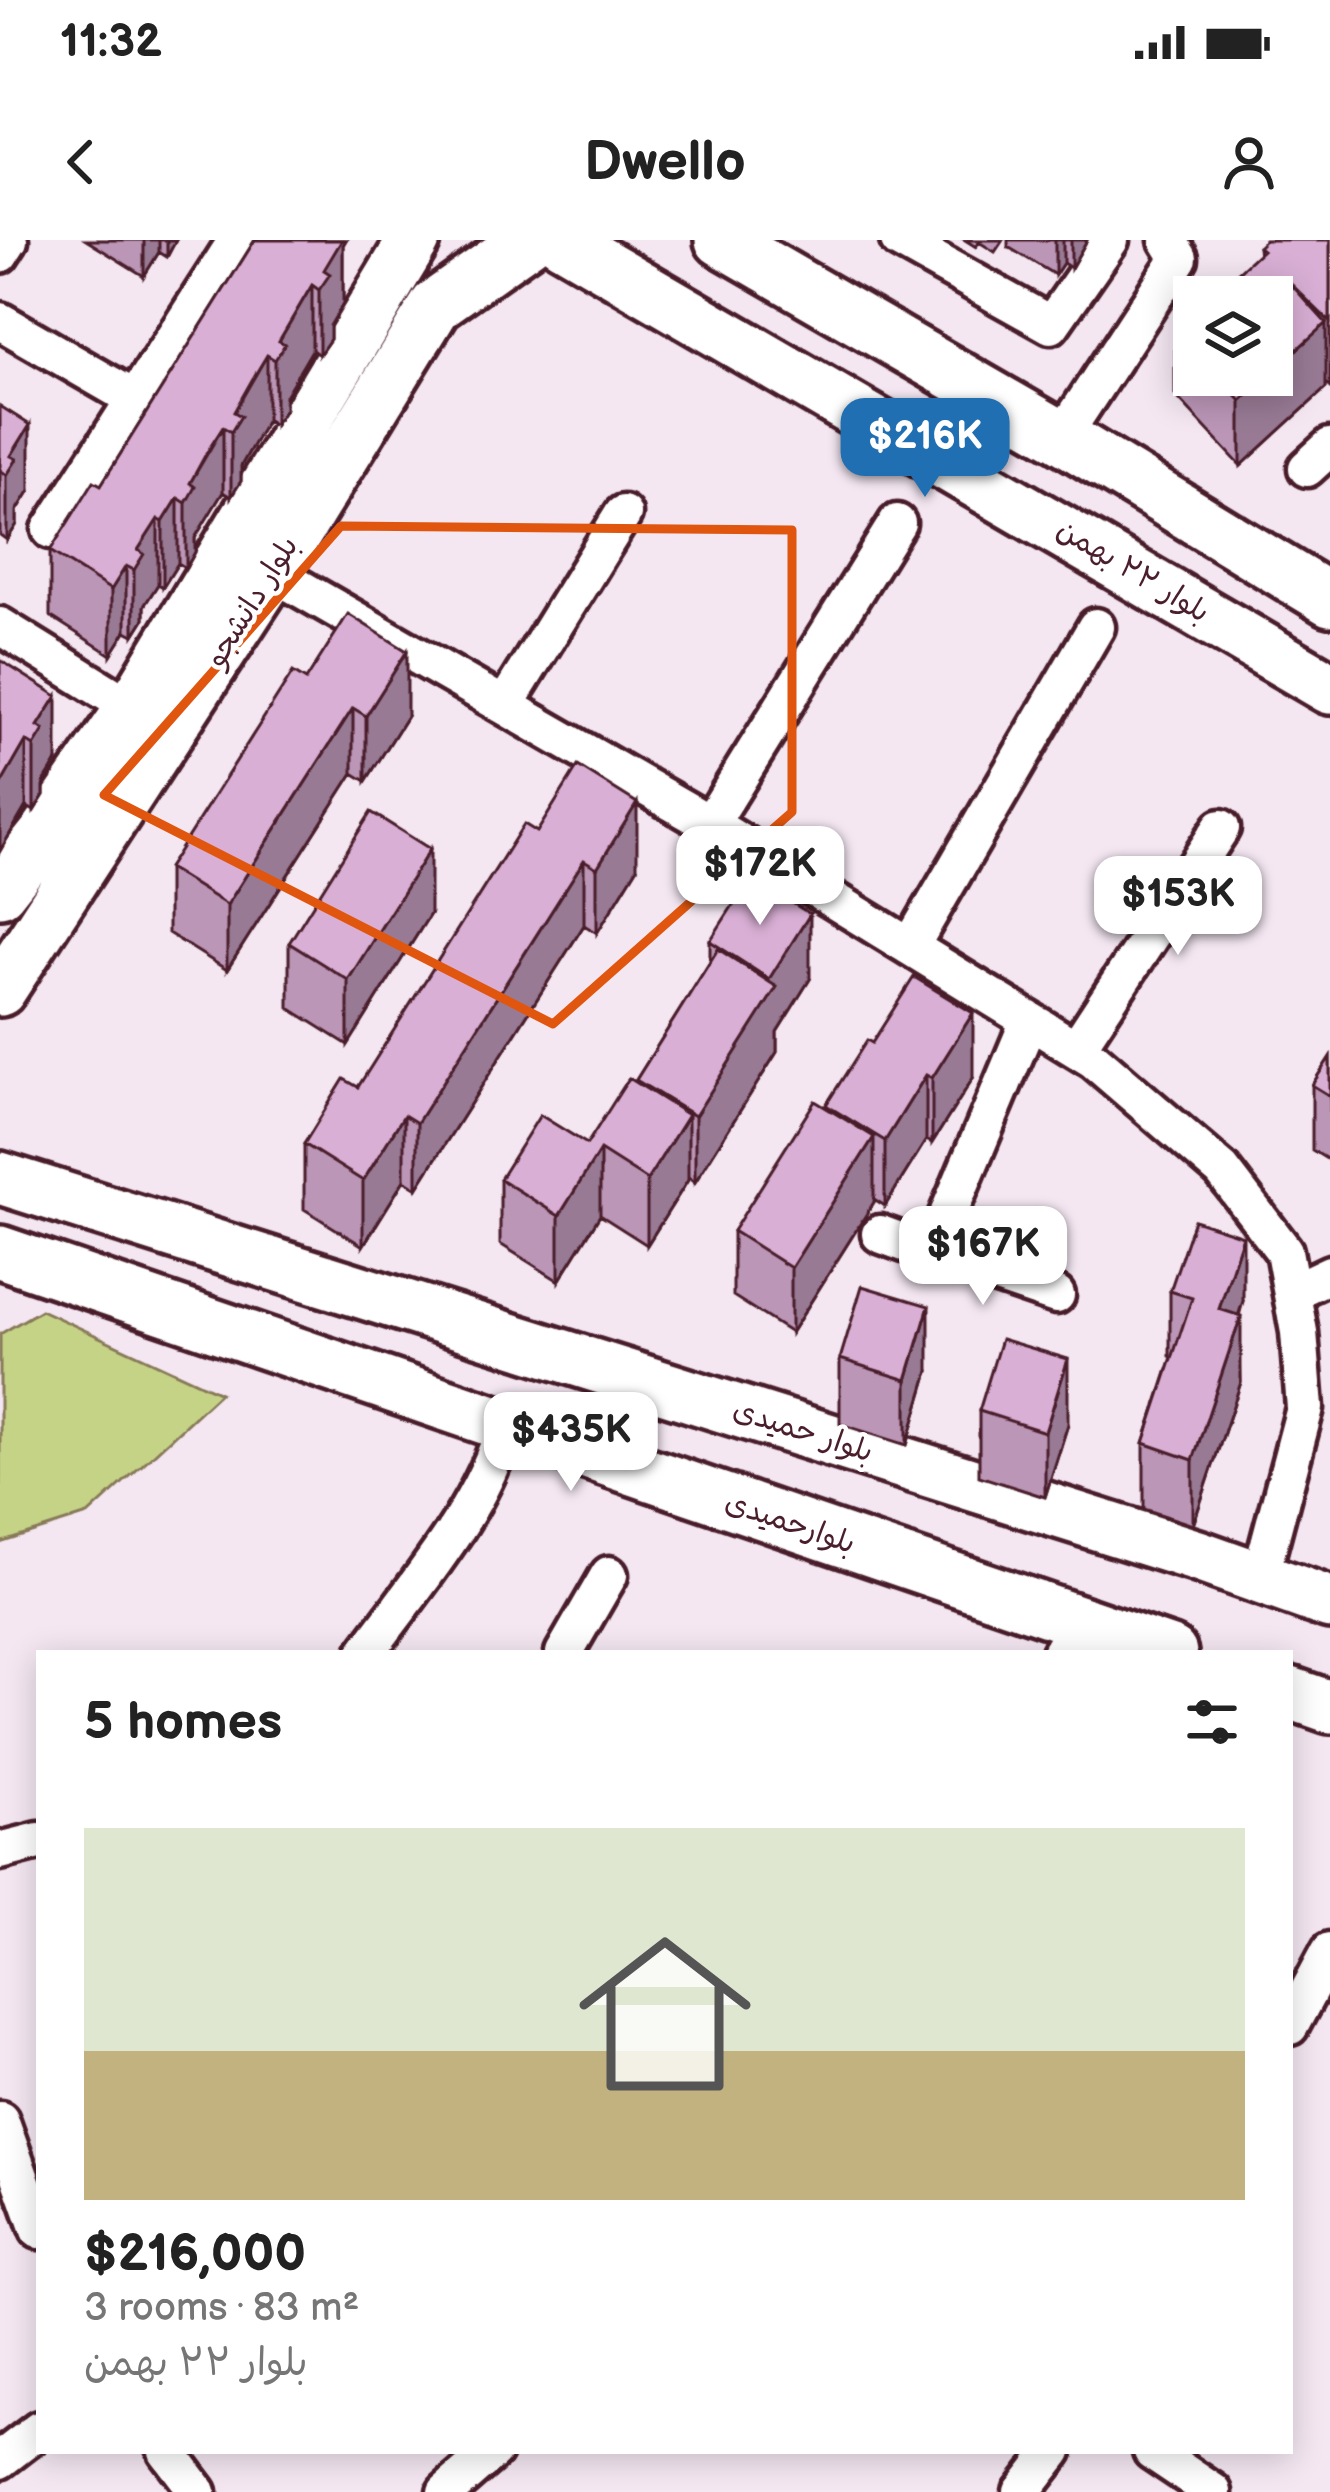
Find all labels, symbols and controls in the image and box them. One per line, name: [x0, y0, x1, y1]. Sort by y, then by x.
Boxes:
text: 11:32: [60, 15, 162, 70]
icon: back: [48, 129, 114, 195]
icon: person: [1216, 129, 1282, 195]
text: Dwello: [584, 130, 746, 195]
map controls: [1173, 276, 1293, 396]
button: layers: [1173, 276, 1293, 396]
pin: $216K: [841, 398, 1009, 500]
text: $216K: [868, 413, 982, 460]
street label: بلوار ۲۲ بهمن: [1050, 511, 1216, 631]
street label: بلوار دانشجو: [196, 530, 306, 676]
pin: $172K: [676, 826, 844, 928]
text: $172K: [703, 841, 817, 888]
pin: $153K: [1094, 856, 1262, 958]
text: $153K: [1121, 871, 1235, 918]
pin: $167K: [899, 1206, 1067, 1308]
text: $167K: [926, 1221, 1040, 1268]
street label: بلوار حمیدی: [728, 1391, 878, 1471]
pin: $435K: [487, 1392, 655, 1494]
text: $435K: [511, 1407, 631, 1454]
street label: بلوارحمیدی: [720, 1484, 860, 1562]
icon: filters: [1179, 1689, 1245, 1755]
text: 5 homes: [84, 1692, 282, 1753]
icon: home: [557, 1906, 773, 2122]
text: $216,000: [84, 2224, 306, 2285]
text: 3 rooms · 83 m²: [84, 2285, 359, 2332]
text: بلوار ۲۲ بهمن: [84, 2340, 308, 2387]

